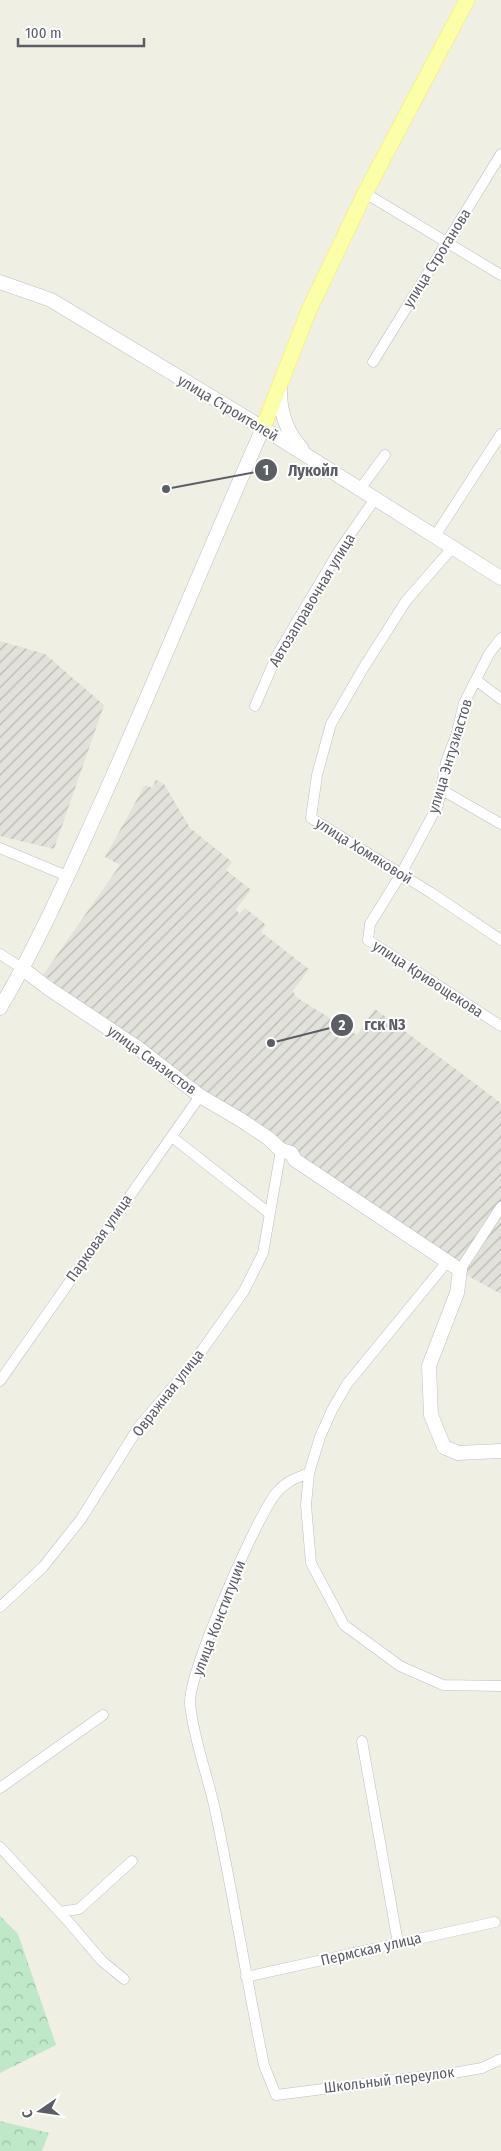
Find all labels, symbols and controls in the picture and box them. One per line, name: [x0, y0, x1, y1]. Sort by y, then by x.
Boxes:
scale bar: [18, 15, 144, 47]
text: 100 m: [25, 24, 62, 42]
street label: улица Строганова: [399, 205, 475, 311]
street label: улица Строителей: [174, 371, 282, 445]
callout: Лукойл: [253, 455, 349, 486]
text: 1: [263, 461, 269, 479]
text: Лукойл: [288, 461, 338, 480]
street label: Автозаправочная улица: [265, 530, 359, 670]
street label: улица Энтузиастов: [424, 697, 476, 815]
street label: улица Хомяковой: [312, 814, 416, 888]
street label: улица Кривощекова: [369, 937, 487, 1021]
callout: гск N3: [329, 1009, 415, 1040]
text: гск N3: [364, 1015, 406, 1034]
text: 2: [338, 1016, 346, 1034]
street label: улица Связистов: [104, 1022, 200, 1098]
street label: Парковая улица: [62, 1191, 136, 1285]
street label: Овражная улица: [128, 1346, 208, 1440]
street label: улица Конституции: [189, 1558, 249, 1678]
street label: Пермская улица: [319, 1929, 423, 1969]
street label: Школьный переулок: [323, 2063, 455, 2097]
north arrow: [15, 2086, 65, 2136]
text: С: [19, 2108, 37, 2119]

